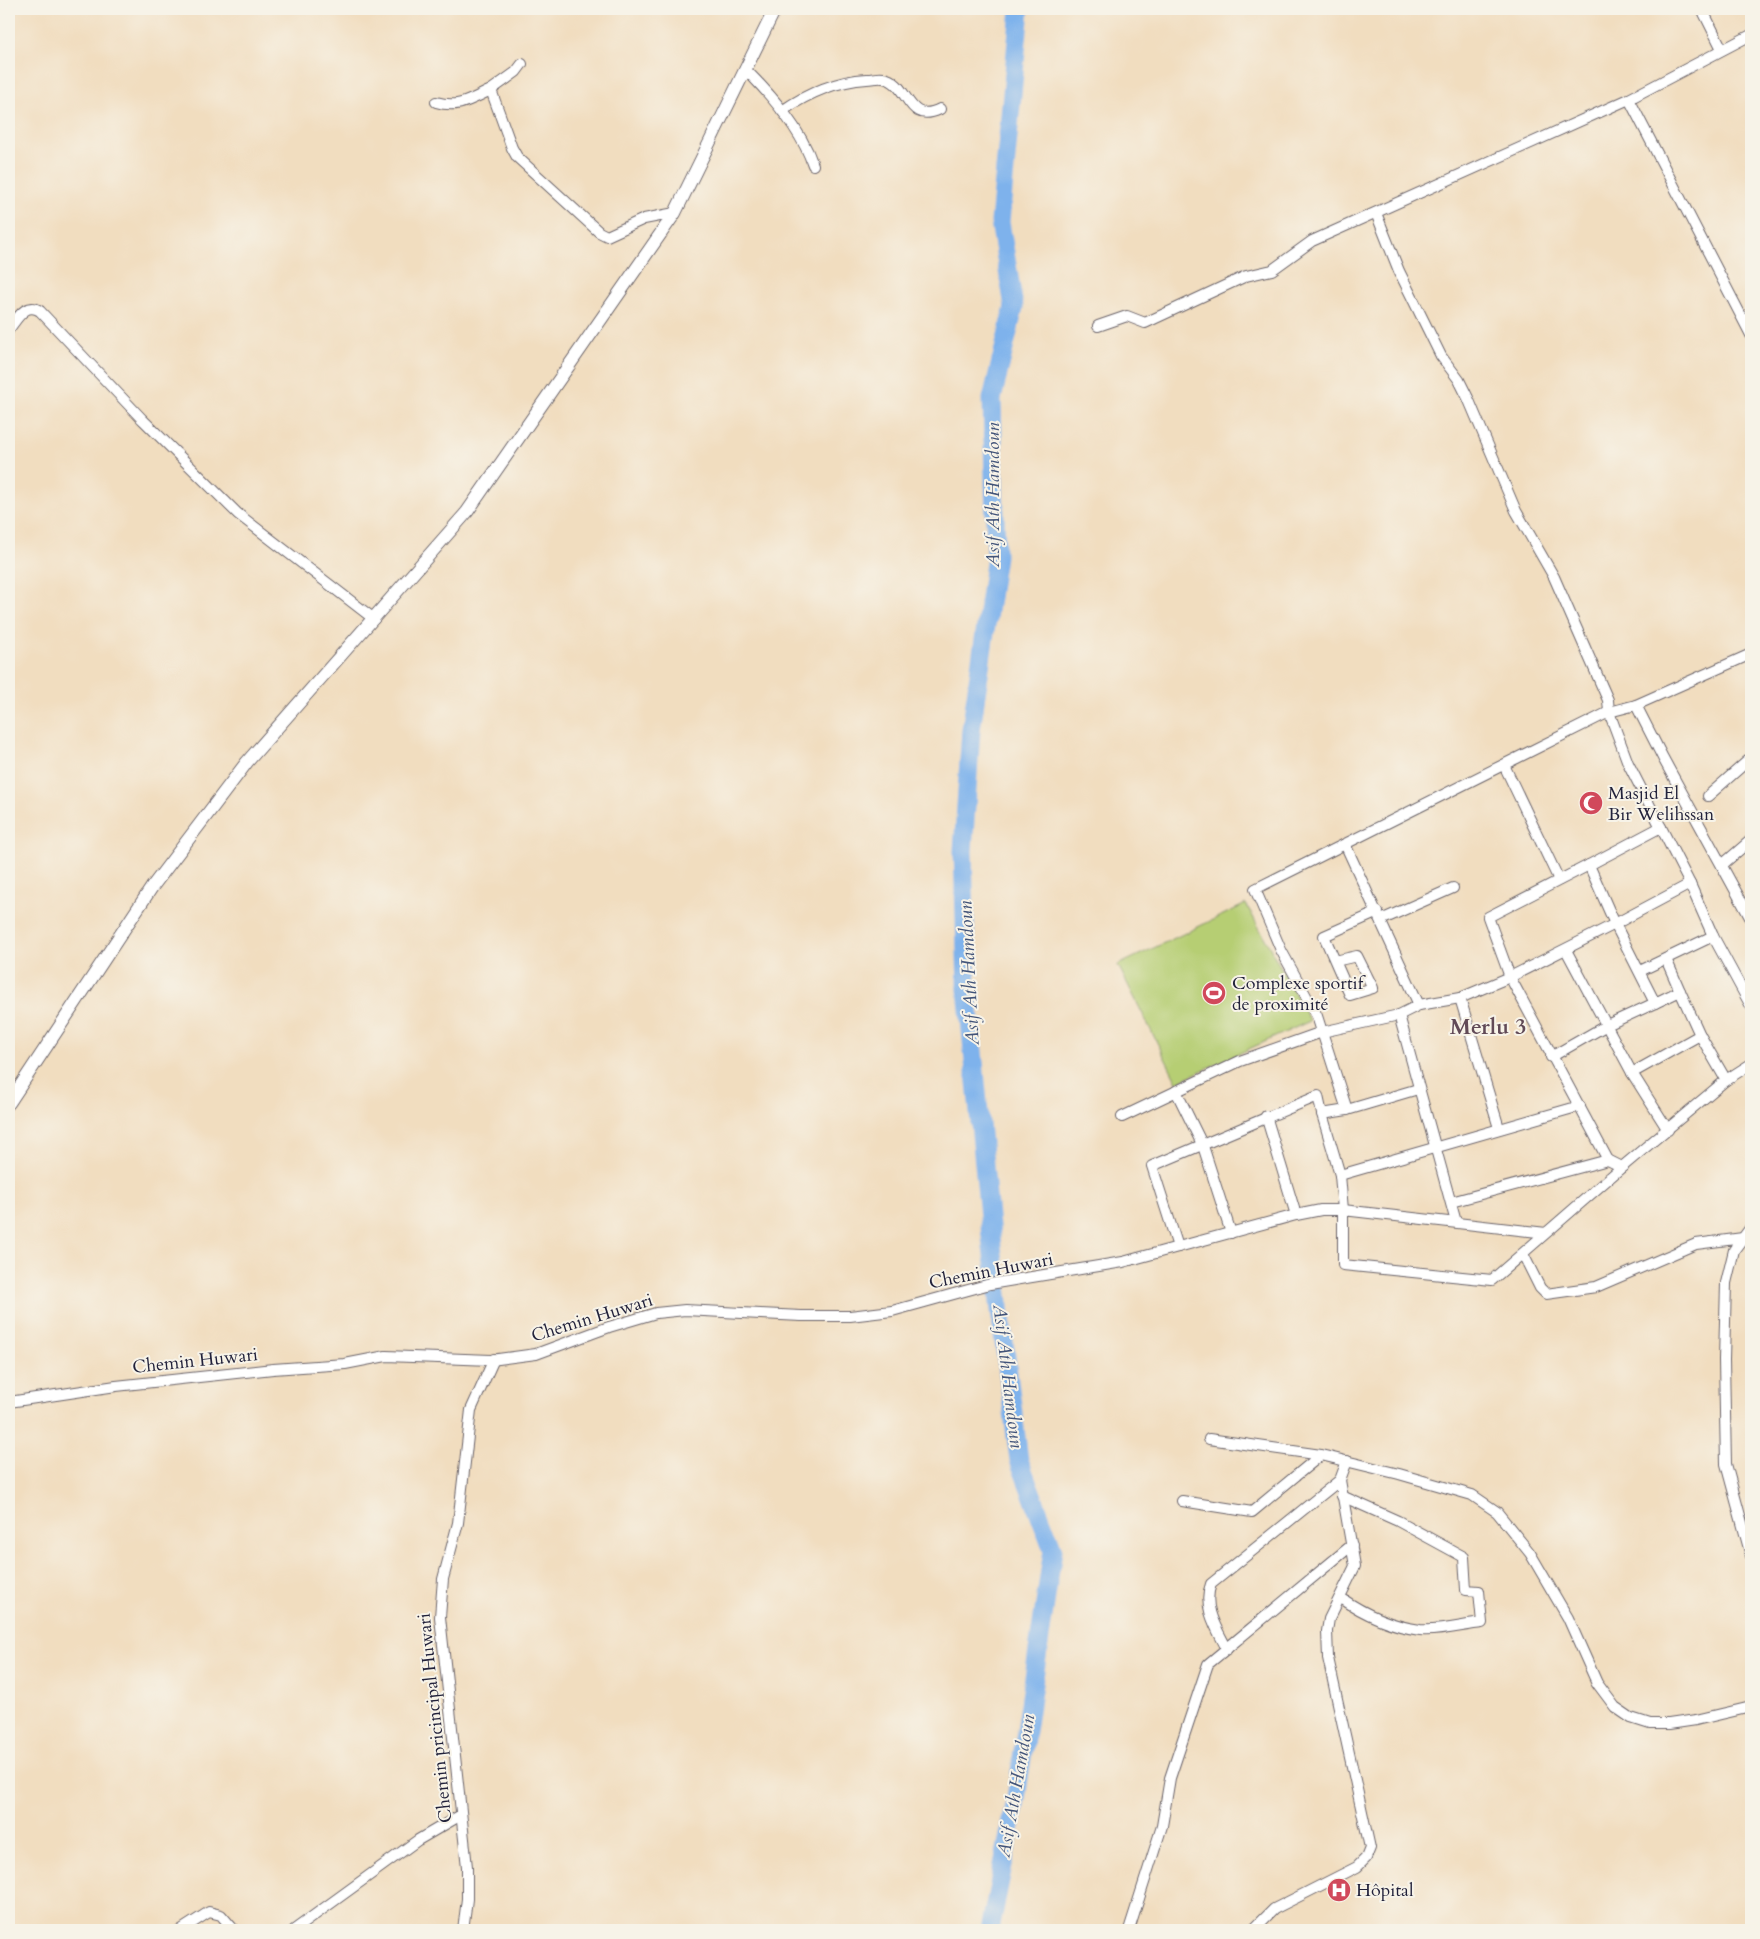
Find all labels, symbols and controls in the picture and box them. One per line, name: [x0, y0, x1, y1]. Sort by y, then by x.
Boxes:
water label: Asif Ath Hamdoun: [980, 422, 1006, 568]
place label: Masjid El Bir Welihssan: [1608, 781, 1715, 827]
mosque icon: Masjid El Bir Welihssan: [1578, 790, 1604, 816]
water label: Asif Ath Hamdoun: [952, 899, 986, 1047]
place label: Complexe sportif de proximité: [1232, 971, 1367, 1017]
sports icon: Complexe sportif de proximité: [1201, 980, 1227, 1006]
district label: Merlu 3: [1450, 1012, 1526, 1042]
street label: Chemin Huwari: [927, 1247, 1055, 1295]
street label: Chemin Huwari: [528, 1288, 656, 1348]
water label: Asif Ath Hamdoun: [986, 1302, 1030, 1450]
street label: Chemin Huwari: [131, 1342, 259, 1380]
street label: Chemin pricincipal Huwari: [412, 1612, 458, 1824]
water label: Asif Ath Hamdoun: [990, 1712, 1042, 1861]
hospital icon: Hôpital: [1326, 1877, 1352, 1903]
place label: Hôpital: [1356, 1878, 1414, 1903]

